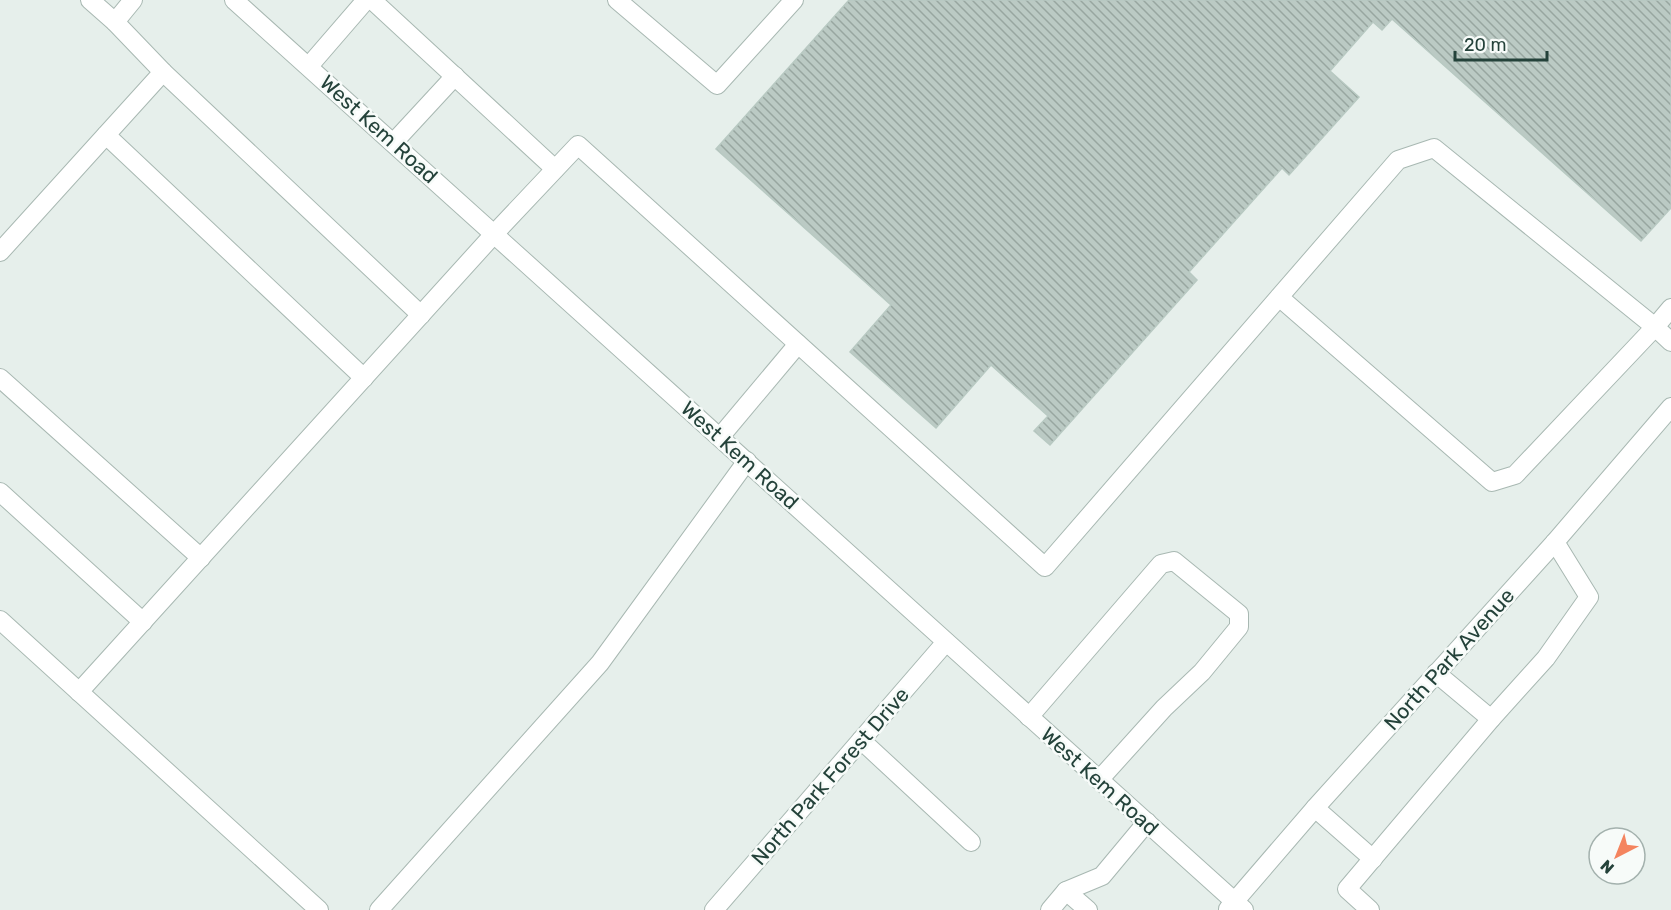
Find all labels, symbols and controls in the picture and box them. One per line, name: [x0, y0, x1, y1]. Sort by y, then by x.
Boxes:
scale bar: [1455, 24, 1546, 62]
text: 20 m: [1464, 34, 1506, 56]
street label: West Kem Road: [315, 70, 443, 188]
street label: West Kem Road: [676, 396, 804, 514]
street label: North Park Avenue: [1379, 583, 1519, 735]
street label: North Park Forest Drive: [746, 682, 914, 870]
street label: West Kem Road: [1036, 722, 1164, 840]
north arrow: [1587, 826, 1647, 886]
text: N: [1597, 856, 1618, 878]

